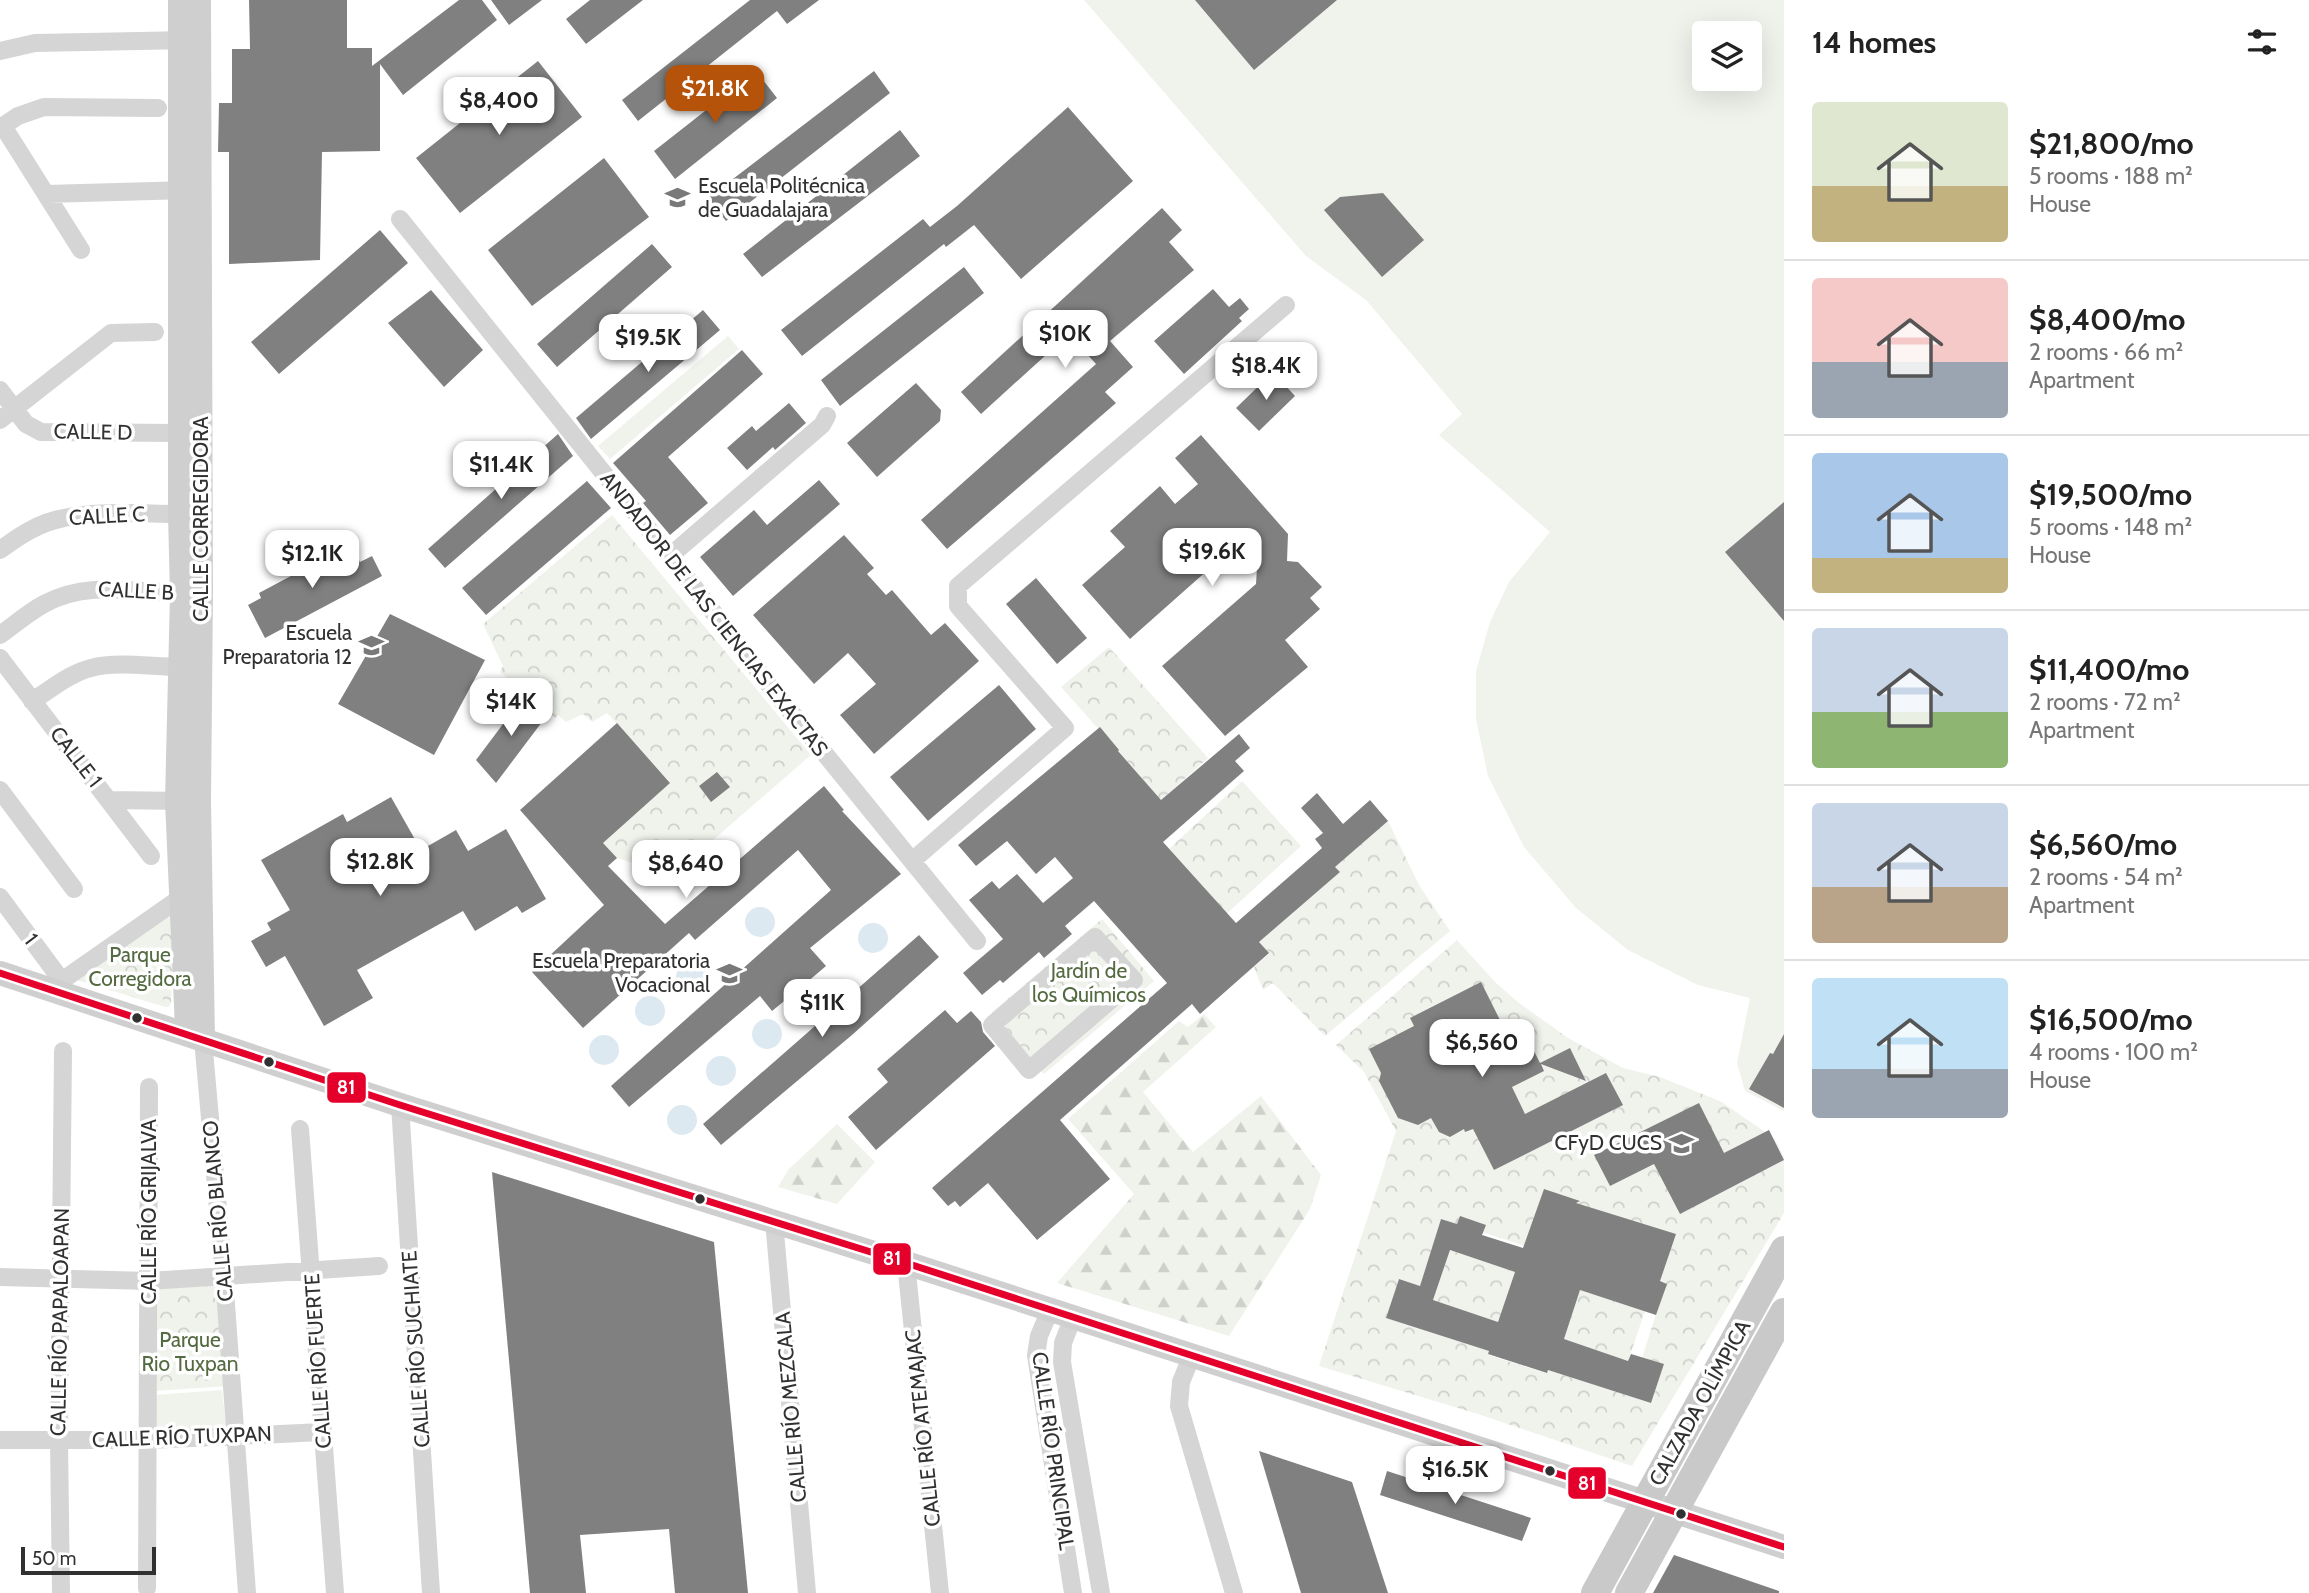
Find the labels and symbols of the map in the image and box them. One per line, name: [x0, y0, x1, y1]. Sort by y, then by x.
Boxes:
pin: $21.8K: [658, 66, 772, 125]
pin: $8,400: [442, 78, 556, 137]
place label: Escuela Politécnica de Guadalajara: [698, 173, 865, 223]
school or university icon: Escuela Politécnica de Guadalajara: [664, 184, 692, 212]
pin: $10K: [1024, 310, 1106, 370]
pin: $19.5K: [591, 314, 705, 374]
pin: $18.4K: [1209, 342, 1323, 402]
street label: CALLE CORREGIDORA: [188, 416, 213, 622]
street label: CALLE D: [54, 418, 132, 445]
pin: $11.4K: [444, 442, 558, 501]
street label: ANDADOR DE LAS CIENCIAS EXACTAS: [595, 466, 833, 761]
street label: CALLE C: [68, 501, 146, 530]
pin: $19.6K: [1155, 528, 1269, 588]
pin: $12.1K: [255, 530, 369, 590]
street label: CALLE B: [98, 576, 175, 605]
place label: Escuela Preparatoria 12: [223, 620, 352, 669]
school or university icon: Escuela Preparatoria 12: [358, 631, 386, 659]
pin: $14K: [470, 678, 552, 738]
street label: CALLE 1: [45, 721, 108, 792]
pin: $12.8K: [323, 838, 437, 898]
pin: $8,640: [629, 841, 743, 900]
street label: 1: [19, 928, 43, 949]
park label: Parque Corregidora: [88, 942, 192, 991]
place label: Escuela Preparatoria Vocacional: [532, 948, 710, 997]
park label: Jardín de los Químicos: [1032, 958, 1146, 1007]
school or university icon: Escuela Preparatoria Vocacional: [716, 959, 744, 987]
pin: $11K: [781, 979, 863, 1039]
unlabelled marker: [130, 1011, 144, 1025]
pin: $6,560: [1425, 1020, 1539, 1079]
unlabelled marker: [262, 1055, 276, 1069]
line badge: 81: [326, 1071, 367, 1104]
text: 81: [337, 1076, 355, 1099]
street label: CALLE RÍO GRIJALVA: [136, 1119, 161, 1305]
street label: CALLE RÍO BLANCO: [197, 1119, 238, 1303]
school or university icon: CFyD CUCS: [1668, 1129, 1696, 1157]
place label: CFyD CUCS: [1555, 1130, 1662, 1155]
unlabelled marker: [693, 1192, 707, 1206]
street label: CALLE RÍO PAPALOAPAN: [45, 1208, 74, 1436]
line badge: 81: [872, 1242, 912, 1276]
text: 81: [883, 1247, 901, 1270]
street label: CALLE RÍO SUCHIATE: [396, 1250, 435, 1448]
street label: CALLE RÍO FUERTE: [299, 1273, 336, 1449]
street label: CALLE RÍO MEZCALA: [770, 1311, 811, 1503]
street label: CALZADA OLÍMPICA: [1644, 1315, 1756, 1490]
park label: Parque Rio Tuxpan: [141, 1327, 239, 1376]
street label: CALLE RÍO ATEMAJAC: [900, 1328, 945, 1528]
street label: CALLE RÍO PRINCIPAL: [1027, 1350, 1080, 1552]
street label: CALLE RÍO TUXPAN: [92, 1421, 272, 1452]
pin: $16.5K: [1398, 1446, 1512, 1506]
unlabelled marker: [1543, 1464, 1557, 1478]
line badge: 81: [1567, 1466, 1607, 1500]
text: 81: [1578, 1472, 1596, 1495]
unlabelled marker: [1674, 1507, 1688, 1521]
scale bar: [21, 1544, 156, 1576]

